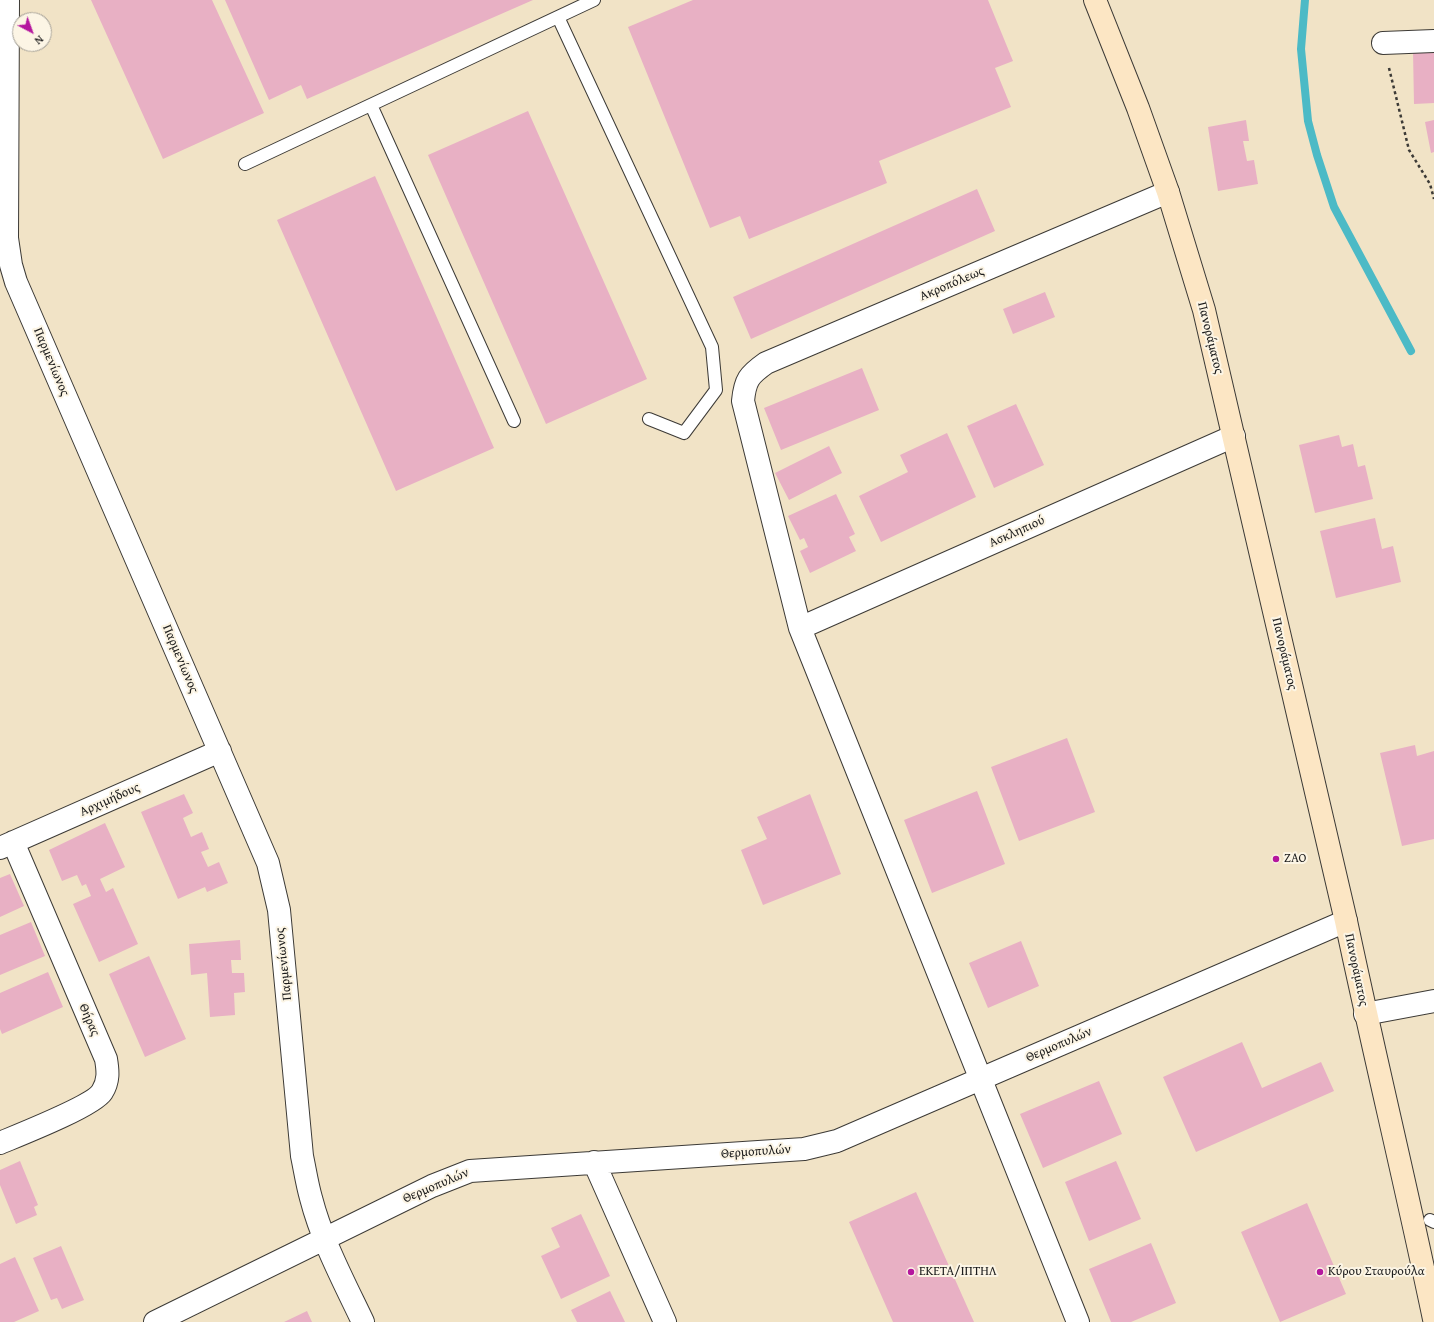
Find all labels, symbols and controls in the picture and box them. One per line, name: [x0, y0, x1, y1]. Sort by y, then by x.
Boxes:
north arrow: [12, 12, 52, 52]
text: N: [31, 32, 47, 49]
street label: Ακροπόλεως: [917, 263, 987, 305]
street label: Πανοράματος: [1194, 300, 1226, 376]
street label: Παρμενίωνος: [30, 325, 72, 399]
street label: Ασκληπιού: [987, 513, 1047, 551]
street label: Πανοράματος: [1268, 616, 1300, 692]
street label: Παρμενίωνος: [159, 622, 201, 696]
street label: Αρχιμήδους: [78, 780, 142, 820]
place label: ZAO: [1284, 851, 1306, 867]
marker: ZAO: [1271, 854, 1281, 864]
street label: Παρμενίωνος: [272, 927, 296, 1001]
street label: Πανοράματος: [1341, 932, 1371, 1008]
street label: Θήρας: [75, 1001, 103, 1039]
street label: Θερμοπυλών: [1024, 1024, 1094, 1066]
street label: Θερμοπυλών: [720, 1142, 792, 1162]
street label: Θερμοπυλών: [401, 1165, 471, 1207]
place label: ΕΚΕΤΑ/ΙΠΤΗΛ: [919, 1264, 997, 1280]
place label: Κύρου Σταυρούλα: [1328, 1264, 1425, 1280]
marker: ΕΚΕΤΑ/ΙΠΤΗΛ: [906, 1267, 916, 1277]
marker: Κύρου Σταυρούλα: [1315, 1267, 1325, 1277]

